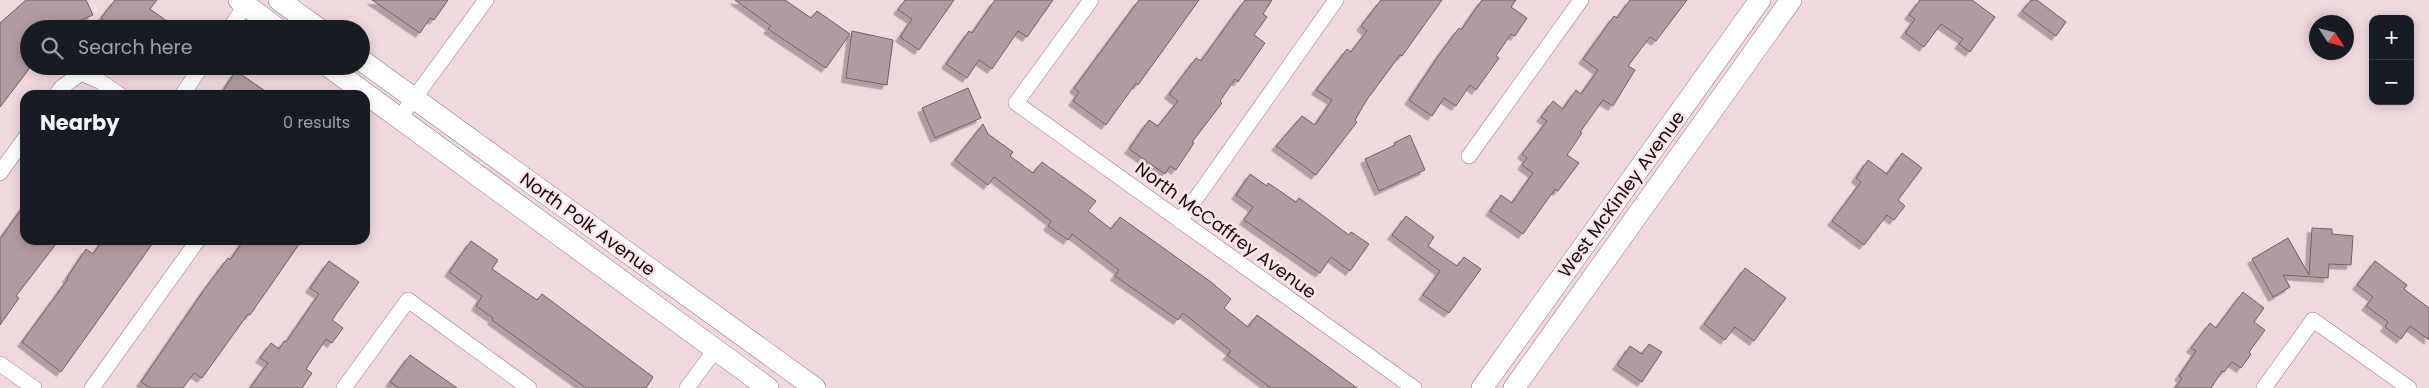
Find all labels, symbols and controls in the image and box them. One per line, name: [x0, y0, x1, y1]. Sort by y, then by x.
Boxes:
north arrow: [2309, 15, 2354, 60]
map controls: [2369, 15, 2414, 105]
button: +: [2369, 15, 2414, 60]
search box: [20, 20, 370, 75]
icon: search: [38, 34, 66, 62]
text: Search here: [78, 34, 192, 61]
button: −: [2369, 60, 2414, 105]
street label: West McKinley Avenue: [1552, 105, 1690, 283]
text: Nearby: [40, 108, 120, 137]
text: 0 results: [283, 111, 350, 134]
street label: North McCaffrey Avenue: [1130, 156, 1322, 304]
street label: North Polk Avenue: [515, 166, 661, 282]

